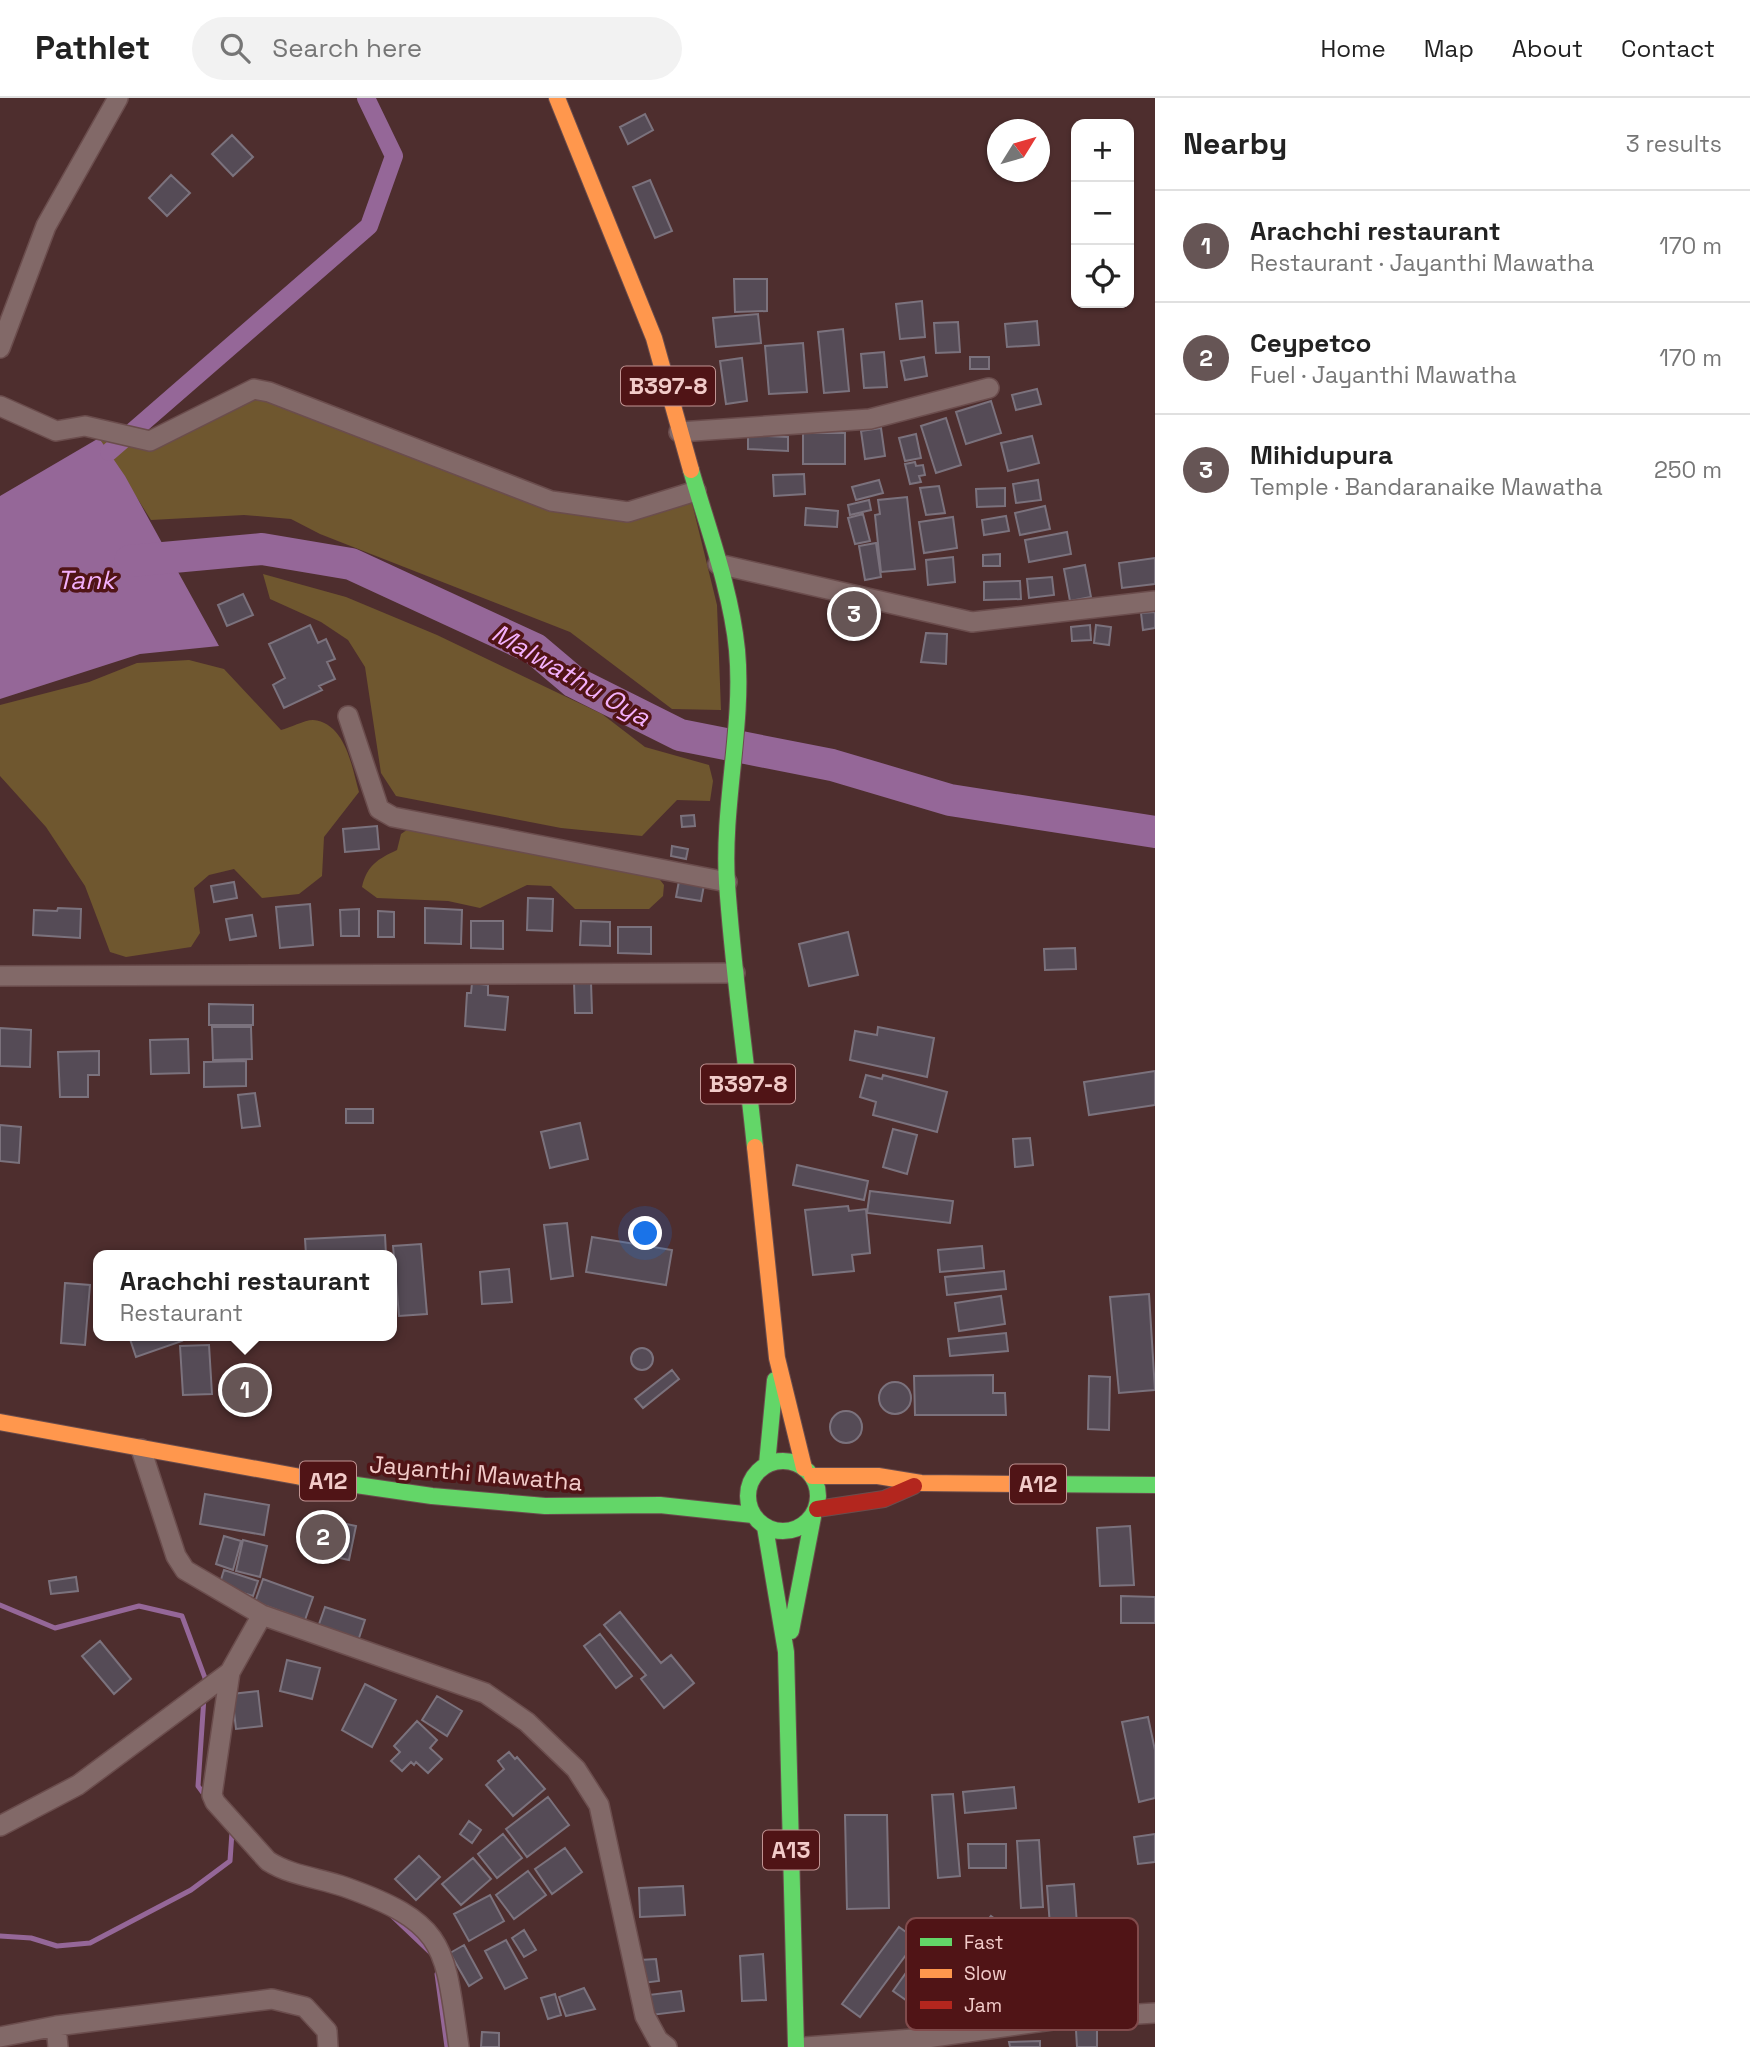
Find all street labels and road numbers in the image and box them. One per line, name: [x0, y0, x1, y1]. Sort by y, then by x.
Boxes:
road number: B397-8: [621, 366, 715, 406]
road number: B397-8: [701, 1065, 795, 1104]
street label: Jayanthi Mawatha: [368, 1448, 584, 1498]
road number: A12: [300, 1462, 356, 1500]
road number: A12: [1010, 1464, 1066, 1504]
road number: A13: [763, 1830, 819, 1870]

